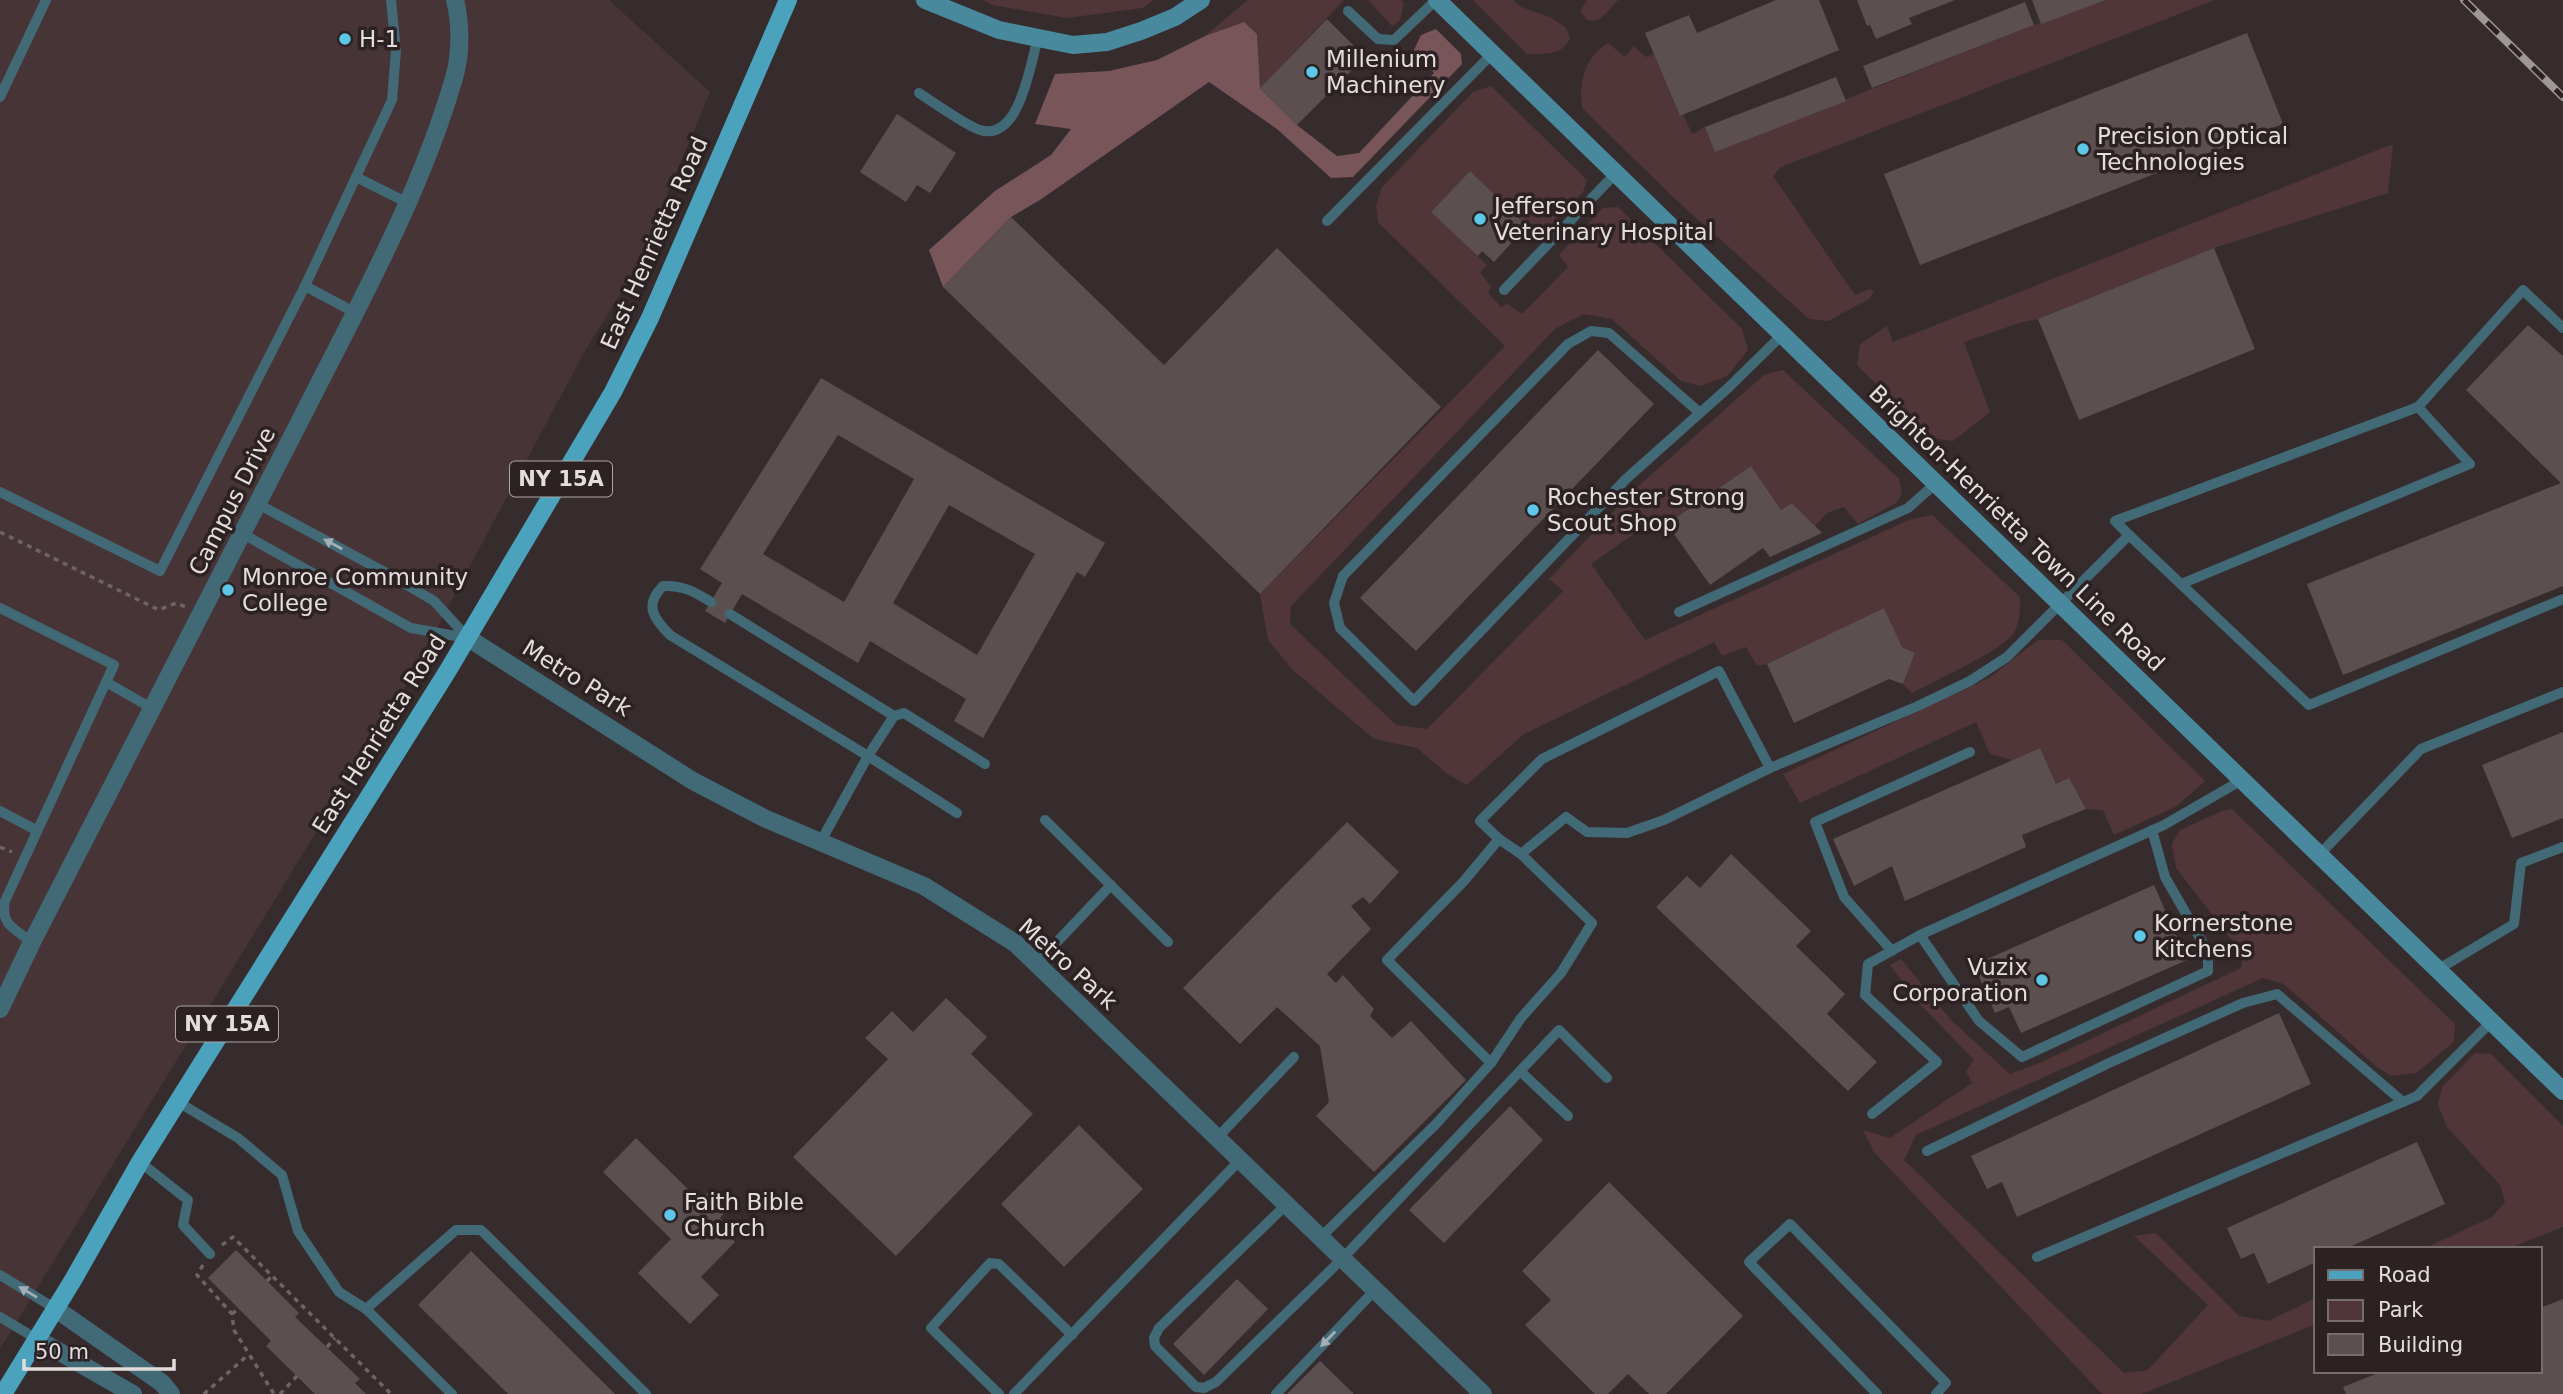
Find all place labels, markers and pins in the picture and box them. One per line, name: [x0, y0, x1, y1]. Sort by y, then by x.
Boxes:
place label: H-1: [359, 26, 399, 52]
marker: H-1: [337, 31, 353, 47]
place label: Millenium Machinery: [1326, 46, 1445, 98]
marker: Millenium Machinery: [1304, 64, 1320, 80]
place label: Precision Optical Technologies: [2096, 123, 2288, 175]
marker: Precision Optical Technologies: [2075, 141, 2091, 157]
place label: Jefferson Veterinary Hospital: [1492, 193, 1714, 245]
marker: Jefferson Veterinary Hospital: [1472, 211, 1488, 227]
place label: Rochester Strong Scout Shop: [1547, 484, 1745, 536]
marker: Rochester Strong Scout Shop: [1525, 502, 1541, 518]
place label: Monroe Community College: [242, 564, 468, 616]
marker: Monroe Community College: [220, 582, 236, 598]
place label: Kornerstone Kitchens: [2154, 910, 2293, 962]
marker: Kornerstone Kitchens: [2132, 928, 2148, 944]
place label: Vuzix Corporation: [1892, 954, 2028, 1006]
marker: Vuzix Corporation: [2034, 972, 2050, 988]
place label: Faith Bible Church: [684, 1189, 804, 1241]
marker: Faith Bible Church: [662, 1207, 678, 1223]

